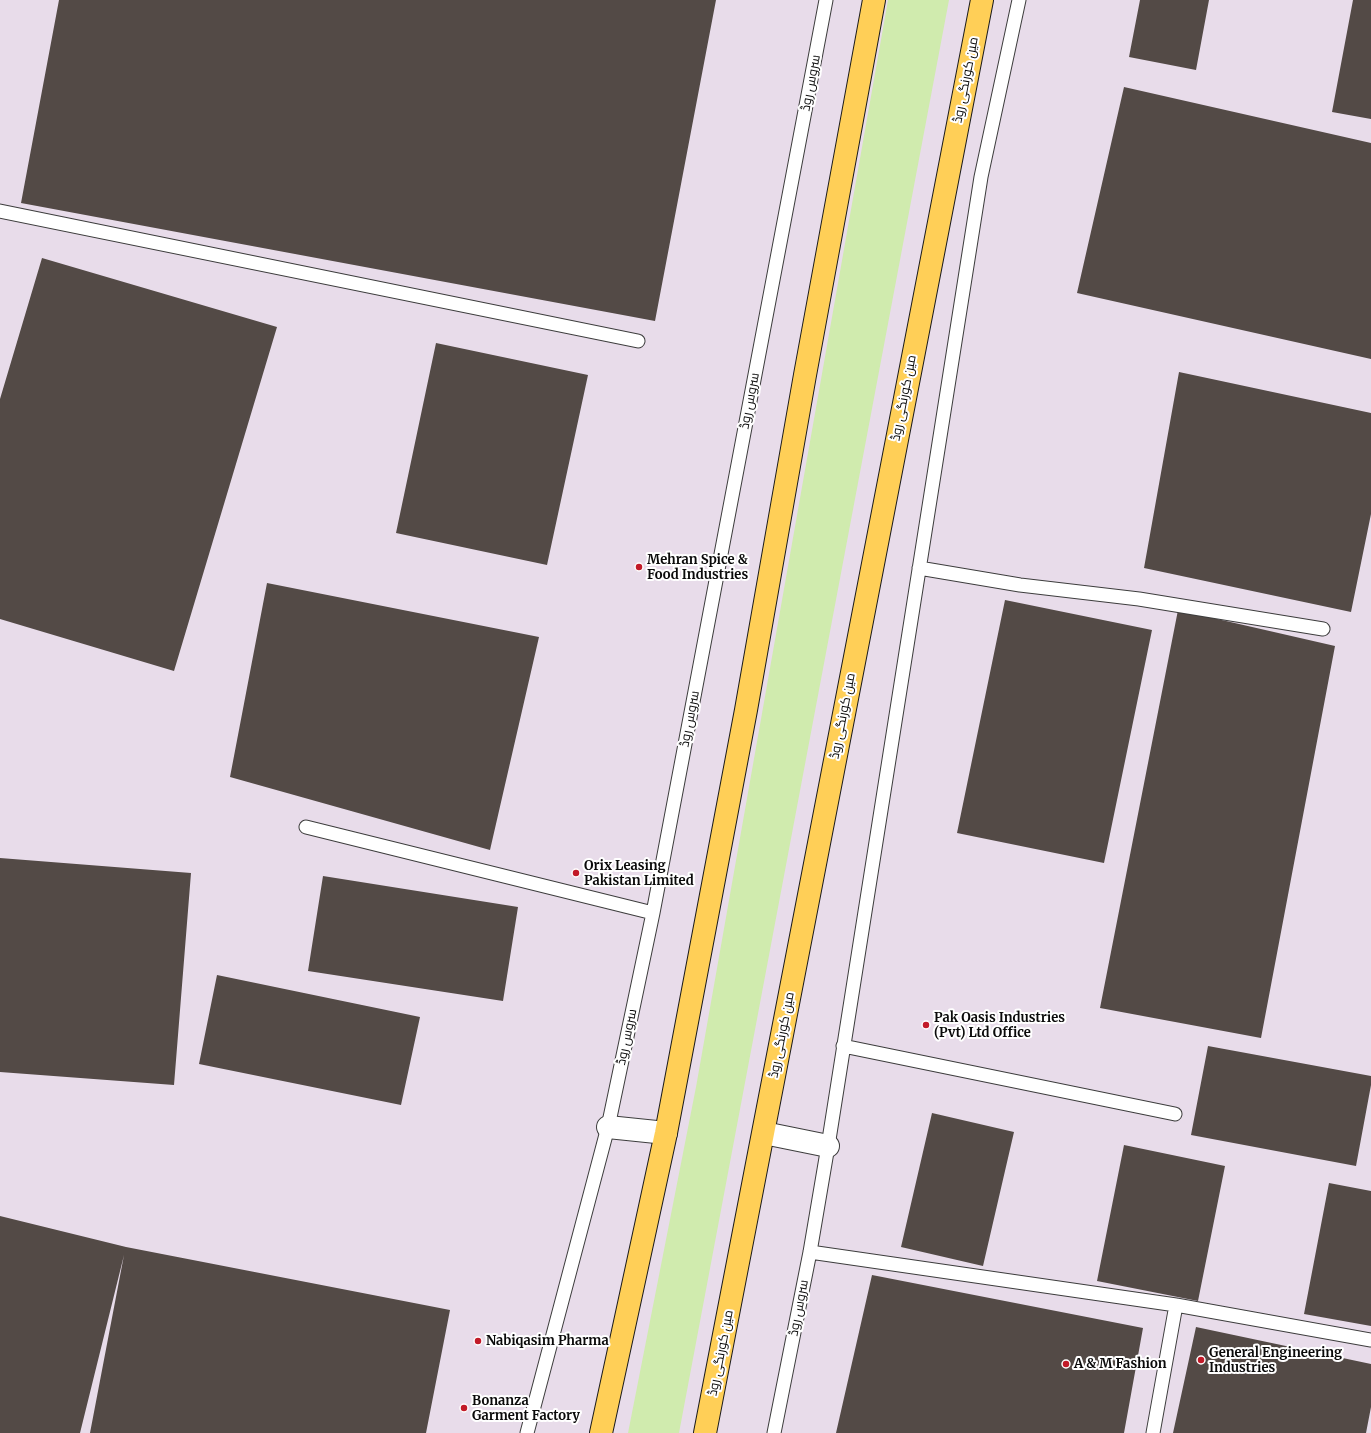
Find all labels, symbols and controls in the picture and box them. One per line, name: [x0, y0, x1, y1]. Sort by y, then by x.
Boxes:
street label: مین کورنگی روڈ: [950, 36, 982, 124]
street label: سروس روڈ: [798, 53, 824, 113]
street label: مین کورنگی روڈ: [888, 354, 920, 442]
street label: سروس روڈ: [737, 371, 763, 431]
place label: Mehran Spice & Food Industries: [647, 552, 748, 583]
marker: Mehran Spice & Food Industries: [634, 562, 644, 572]
street label: مین کورنگی روڈ: [827, 672, 859, 760]
street label: سروس روڈ: [677, 689, 703, 749]
place label: Orix Leasing Pakistan Limited: [584, 858, 694, 889]
marker: Orix Leasing Pakistan Limited: [571, 868, 581, 878]
street label: مین کورنگی روڈ: [766, 991, 798, 1079]
street label: سروس روڈ: [613, 1007, 641, 1067]
place label: Pak Oasis Industries (Pvt) Ltd Office: [934, 1010, 1065, 1041]
marker: Pak Oasis Industries (Pvt) Ltd Office: [921, 1020, 931, 1030]
street label: سروس روڈ: [786, 1278, 812, 1338]
street label: مین کورنگی روڈ: [705, 1309, 737, 1397]
place label: Nabiqasim Pharma: [486, 1333, 609, 1349]
marker: Nabiqasim Pharma: [473, 1336, 483, 1346]
place label: General Engineering Industries: [1209, 1345, 1342, 1376]
marker: General Engineering Industries: [1196, 1355, 1206, 1365]
place label: A & M Fashion: [1074, 1356, 1167, 1372]
marker: A & M Fashion: [1061, 1359, 1071, 1369]
place label: Bonanza Garment Factory: [472, 1393, 580, 1424]
marker: Bonanza Garment Factory: [459, 1403, 469, 1413]

